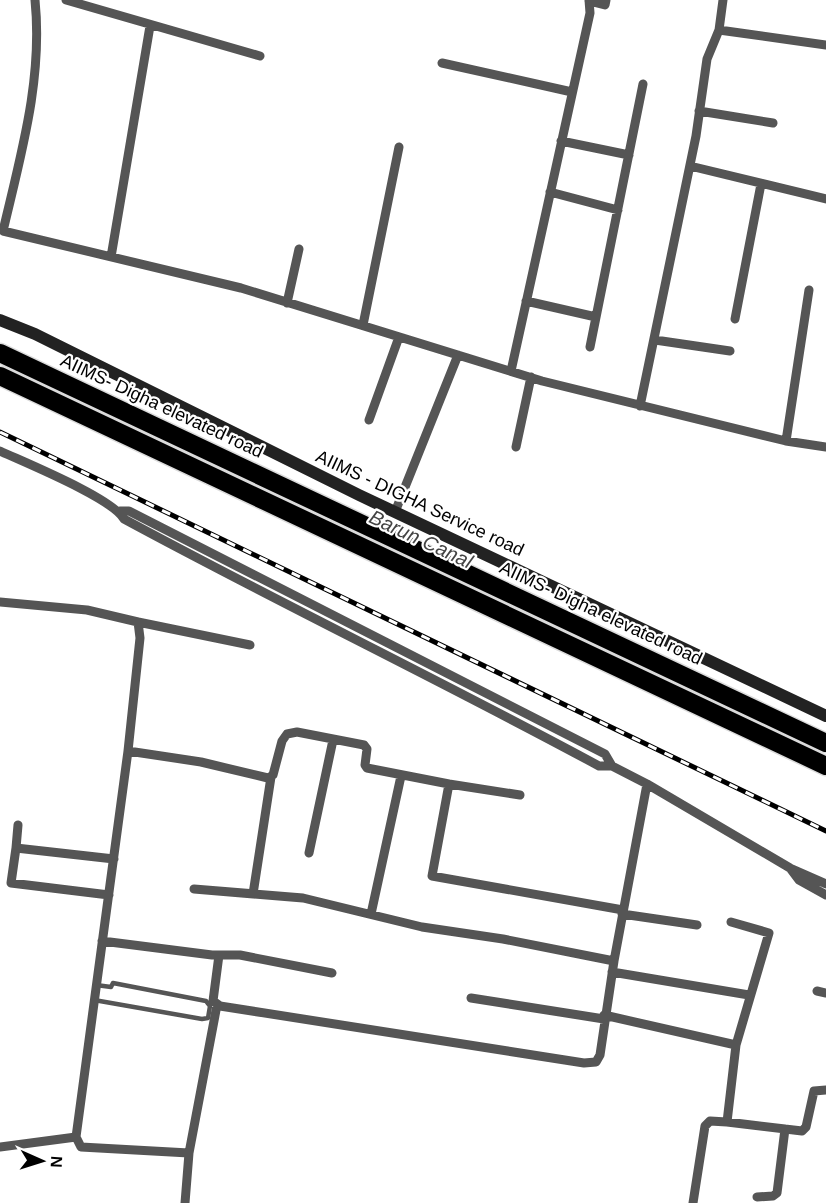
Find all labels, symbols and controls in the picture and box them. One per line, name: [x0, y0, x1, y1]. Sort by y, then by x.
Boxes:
street label: AIIMS- Digha elevated road: [58, 350, 266, 462]
street label: AIIMS - DIGHA Service road: [313, 446, 527, 560]
water label: Barun Canal: [366, 506, 477, 573]
street label: AIIMS- Digha elevated road: [497, 557, 705, 669]
north arrow: [12, 1131, 72, 1191]
text: N: [48, 1156, 65, 1168]

